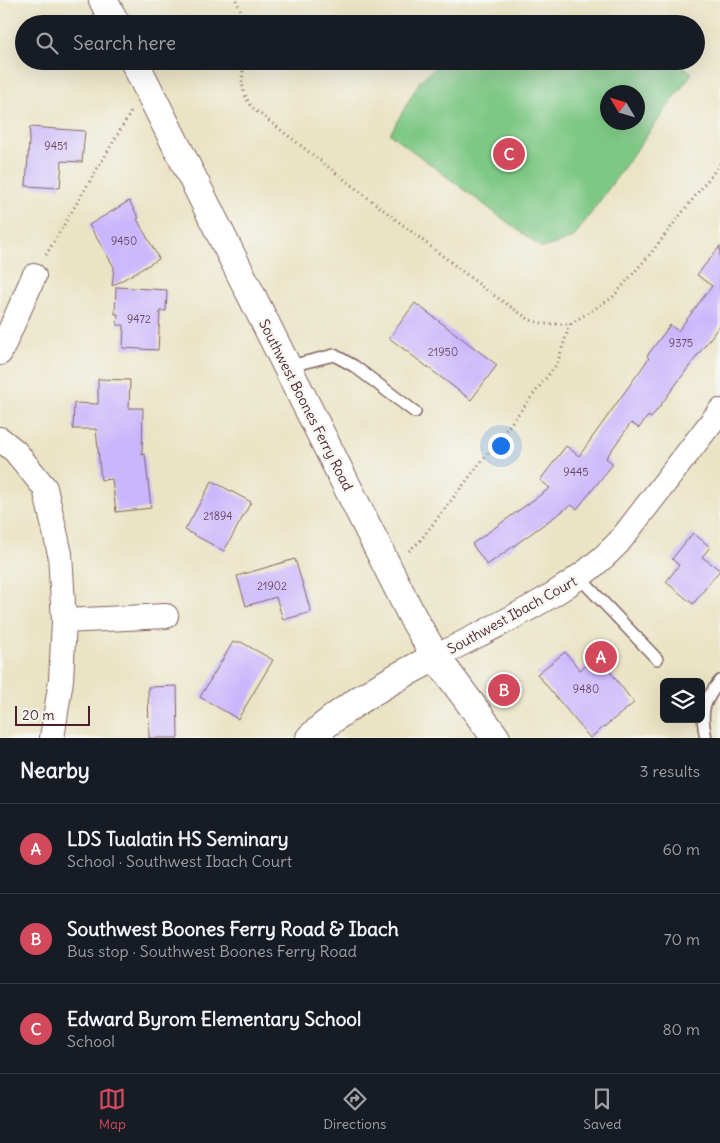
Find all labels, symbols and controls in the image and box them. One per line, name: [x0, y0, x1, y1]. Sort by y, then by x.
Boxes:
search box: [15, 15, 705, 70]
icon: search: [33, 29, 61, 57]
text: Search here: [73, 31, 176, 55]
north arrow: [600, 85, 645, 130]
pin: C: [493, 135, 525, 173]
house number: 9451: [44, 139, 68, 153]
house number: 9450: [111, 234, 137, 248]
house number: 9472: [127, 312, 151, 326]
street label: Southwest Boones Ferry Road: [255, 316, 357, 494]
house number: 9375: [669, 336, 693, 350]
house number: 21950: [428, 345, 458, 359]
your location: [488, 433, 514, 459]
house number: 9445: [563, 465, 589, 479]
house number: 21894: [203, 509, 233, 523]
street label: Southwest Ibach Court: [444, 572, 580, 658]
house number: 21902: [257, 579, 287, 593]
pin: A: [585, 638, 617, 676]
pin: B: [488, 671, 520, 709]
map controls: [660, 678, 705, 723]
button: layers: [660, 678, 705, 723]
house number: 9480: [573, 682, 599, 696]
scale bar: [15, 703, 90, 726]
text: 20 m: [22, 706, 55, 724]
text: Nearby: [20, 757, 90, 784]
text: 3 results: [640, 761, 700, 781]
text: LDS Tualatin HS Seminary: [67, 827, 289, 851]
text: A: [31, 839, 41, 859]
text: 60 m: [662, 839, 700, 859]
text: School · Southwest Ibach Court: [67, 851, 292, 871]
text: Southwest Boones Ferry Road & Ibach: [67, 917, 399, 941]
text: B: [31, 929, 41, 949]
text: 70 m: [664, 929, 700, 949]
text: Bus stop · Southwest Boones Ferry Road: [67, 941, 357, 961]
text: Edward Byrom Elementary School: [67, 1007, 361, 1031]
text: C: [31, 1019, 41, 1039]
text: 80 m: [662, 1019, 700, 1039]
text: School: [67, 1031, 115, 1051]
tab: Map: [98, 1085, 126, 1133]
tab: Directions: [323, 1085, 386, 1133]
tab: Saved: [583, 1085, 622, 1133]

